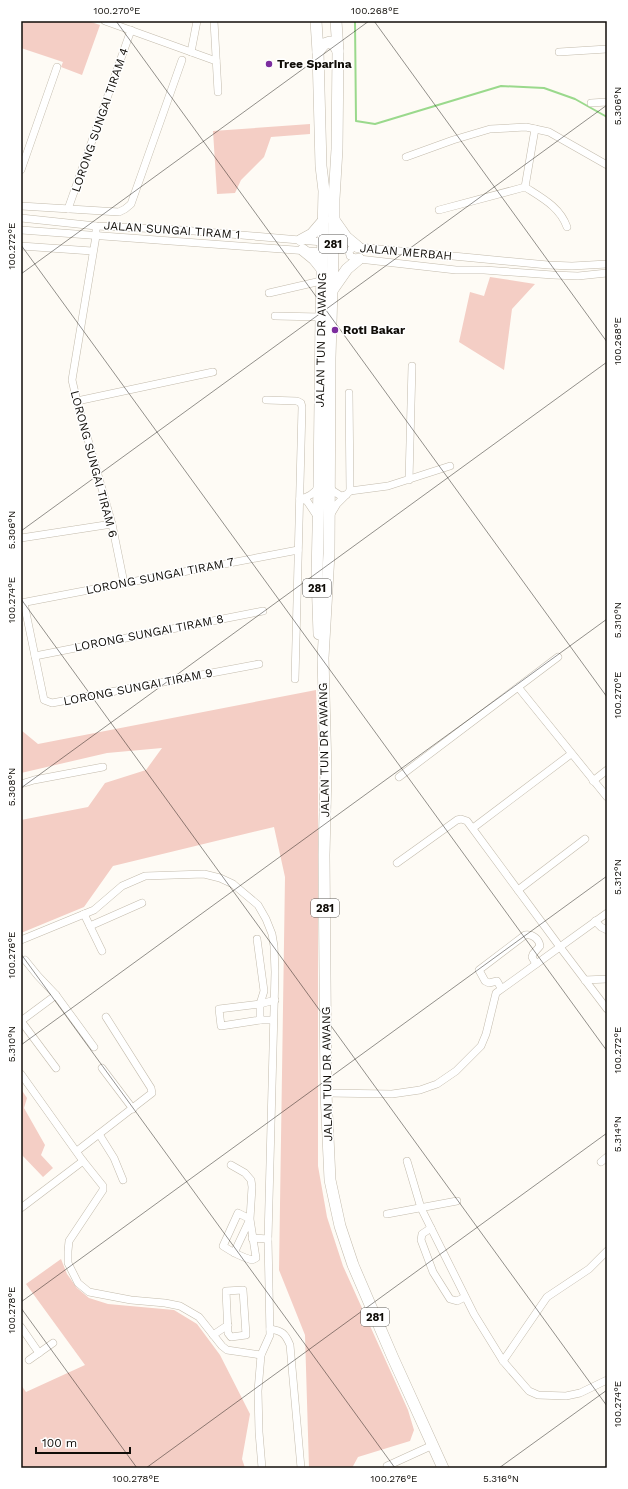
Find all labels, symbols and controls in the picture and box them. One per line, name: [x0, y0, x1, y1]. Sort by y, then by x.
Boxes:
text: 100.270°E: [94, 5, 141, 16]
text: 100.268°E: [351, 5, 399, 16]
street label: LORONG SUNGAI TIRAM 4: [69, 46, 131, 194]
place label: Tree Sparina: [277, 57, 352, 71]
marker: Tree Sparina: [264, 59, 274, 69]
text: 5.306°N: [612, 87, 623, 125]
street label: JALAN SUNGAI TIRAM 1: [103, 218, 241, 242]
text: 100.272°E: [6, 223, 17, 269]
road number: 281: [319, 235, 347, 253]
street label: JALAN MERBAH: [359, 241, 453, 263]
street label: JALAN TUN DR AWANG: [313, 272, 329, 408]
text: 100.268°E: [612, 317, 623, 365]
place label: Roti Bakar: [343, 323, 406, 337]
marker: Roti Bakar: [330, 325, 340, 335]
street label: LORONG SUNGAI TIRAM 6: [68, 389, 120, 539]
text: 5.306°N: [6, 511, 17, 549]
street label: LORONG SUNGAI TIRAM 7: [85, 555, 235, 597]
text: 100.274°E: [6, 577, 17, 623]
road number: 281: [303, 579, 331, 597]
text: 5.310°N: [612, 602, 623, 638]
street label: LORONG SUNGAI TIRAM 8: [73, 612, 225, 654]
street label: LORONG SUNGAI TIRAM 9: [62, 666, 214, 708]
text: 100.270°E: [612, 672, 623, 719]
street label: JALAN TUN DR AWANG: [316, 682, 332, 818]
text: 5.308°N: [6, 768, 17, 806]
text: 5.312°N: [612, 859, 623, 895]
road number: 281: [311, 899, 339, 917]
text: 100.276°E: [6, 932, 17, 978]
street label: JALAN TUN DR AWANG: [319, 1006, 335, 1142]
text: 5.310°N: [6, 1026, 17, 1062]
text: 100.272°E: [612, 1027, 623, 1073]
text: 5.314°N: [612, 1116, 623, 1152]
text: 100.278°E: [6, 1287, 17, 1333]
road number: 281: [361, 1308, 389, 1326]
text: 100.274°E: [612, 1381, 623, 1427]
scale bar: [36, 1429, 130, 1455]
text: 100 m: [42, 1436, 77, 1450]
text: 100.278°E: [113, 1473, 159, 1484]
text: 100.276°E: [371, 1473, 417, 1484]
text: 5.316°N: [483, 1473, 519, 1484]

